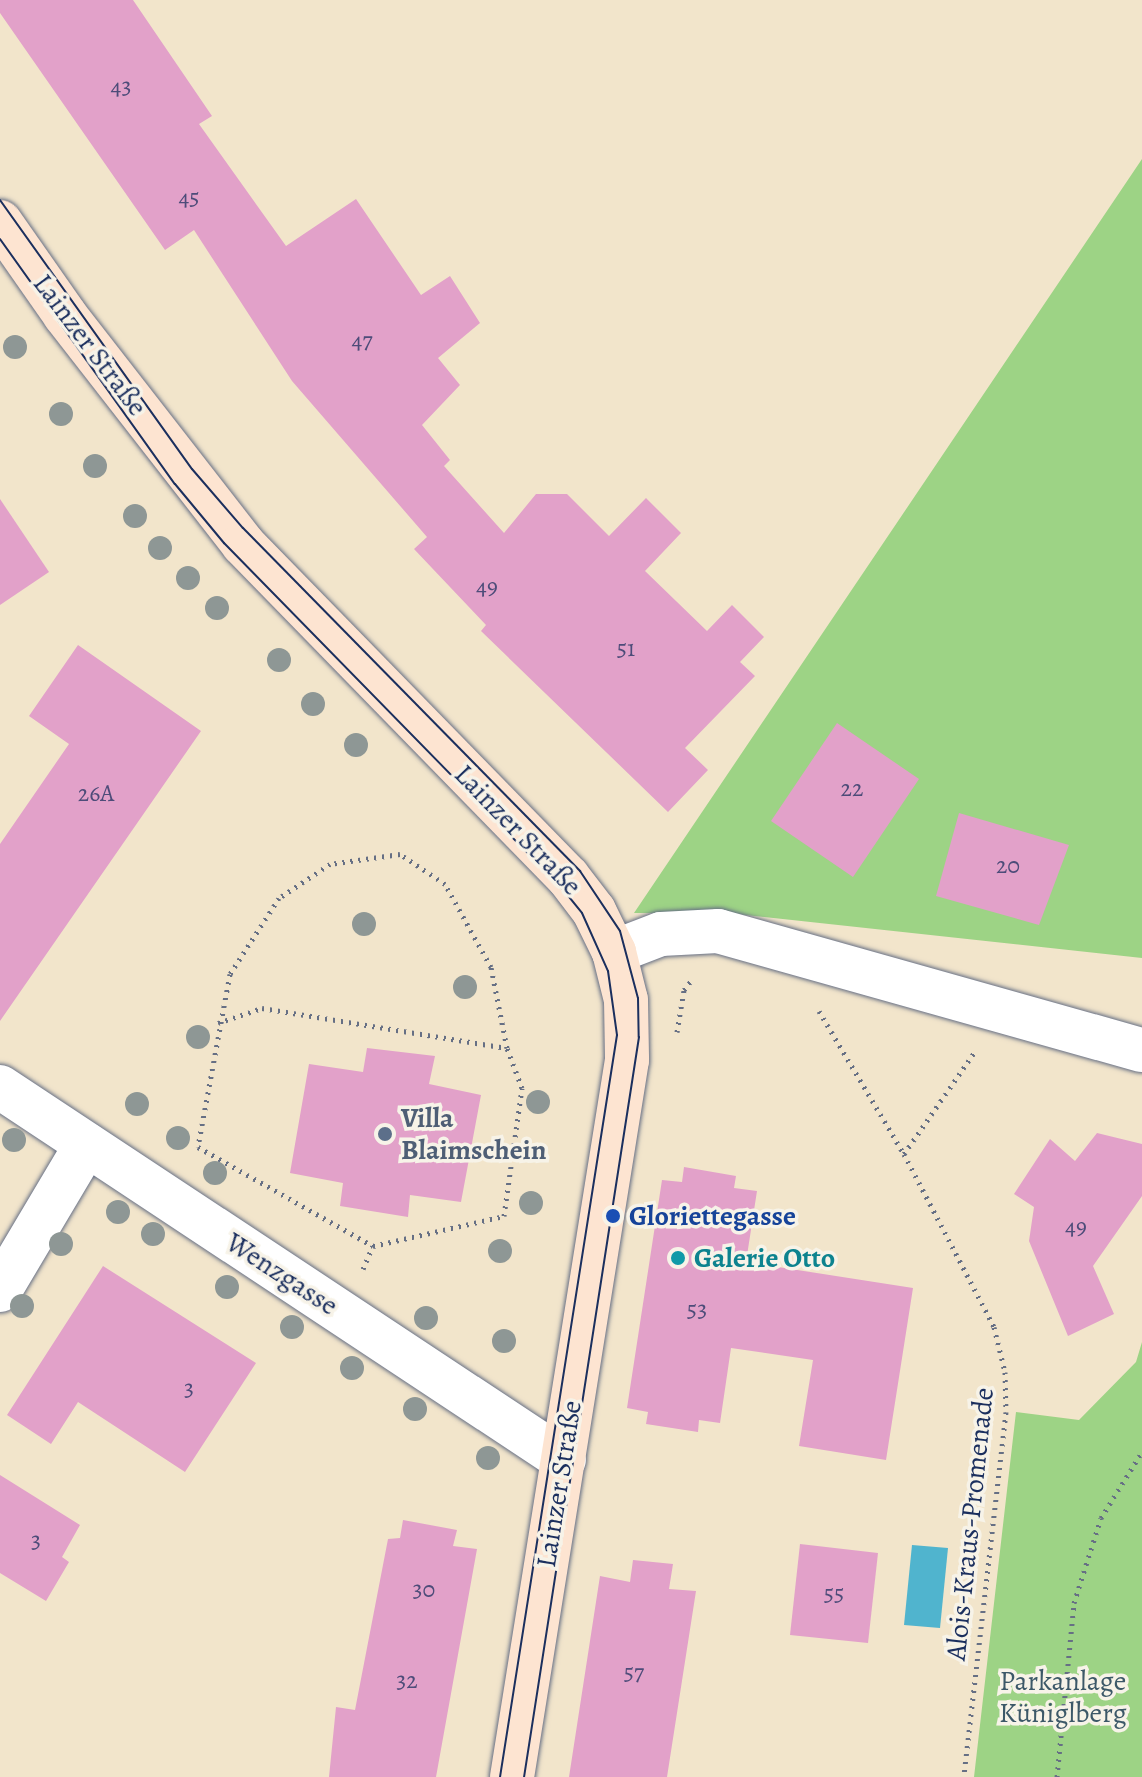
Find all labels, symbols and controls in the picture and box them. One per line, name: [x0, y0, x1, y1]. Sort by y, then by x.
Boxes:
house number: 43: [111, 73, 131, 101]
house number: 45: [178, 184, 200, 212]
street label: Lainzer Straße: [26, 267, 154, 423]
house number: 47: [352, 327, 372, 355]
house number: 49: [476, 573, 498, 601]
house number: 51: [617, 635, 635, 663]
street label: Lainzer Straße: [447, 758, 589, 902]
house number: 22: [841, 775, 863, 803]
house number: 26A: [78, 780, 114, 808]
house number: 20: [996, 852, 1020, 880]
place label: Villa Blaimschein: [401, 1101, 547, 1167]
marker: Villa Blaimschein: [376, 1125, 394, 1143]
place label: Gloriettegasse: [629, 1199, 796, 1233]
marker: Gloriettegasse: [604, 1207, 622, 1225]
house number: 49: [1065, 1213, 1087, 1241]
street label: Wenzgasse: [220, 1225, 344, 1323]
place label: Galerie Otto: [694, 1241, 835, 1275]
marker: Galerie Otto: [669, 1249, 687, 1267]
house number: 53: [687, 1296, 707, 1324]
house number: 3: [184, 1375, 194, 1403]
street label: Alois-Kraus-Promenade: [939, 1386, 1001, 1662]
street label: Lainzer Straße: [529, 1398, 589, 1570]
house number: 3: [31, 1527, 41, 1555]
house number: 30: [413, 1576, 435, 1604]
house number: 55: [824, 1580, 844, 1608]
house number: 57: [624, 1659, 644, 1687]
park label: Parkanlage Küniglberg: [999, 1664, 1127, 1730]
house number: 32: [396, 1667, 418, 1695]

